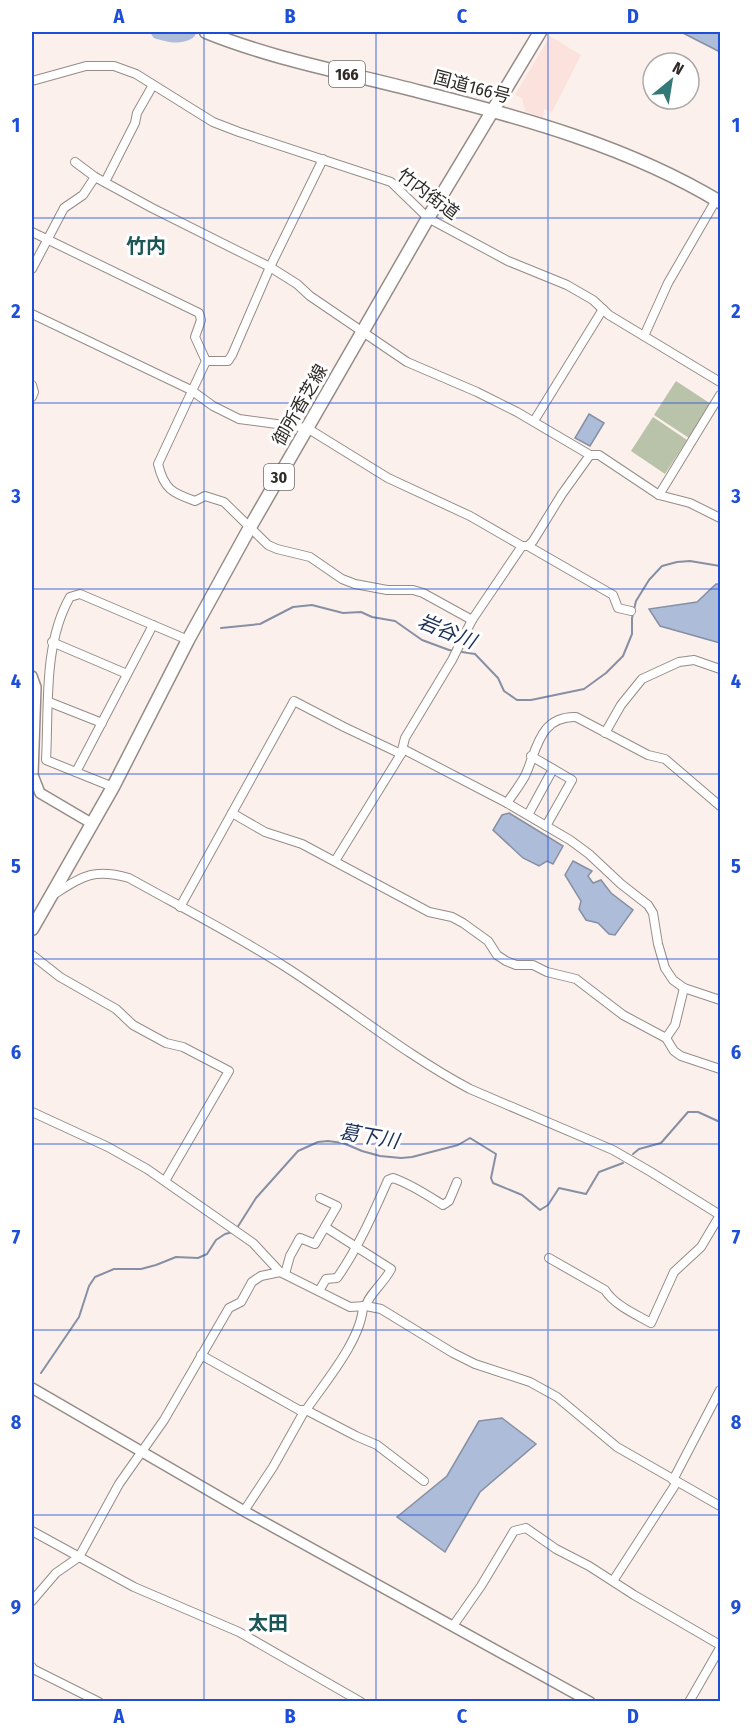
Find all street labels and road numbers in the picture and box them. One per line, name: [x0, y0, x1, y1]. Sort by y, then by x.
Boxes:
road number: 166: [329, 61, 365, 87]
street label: 国道166号: [431, 66, 513, 108]
street label: 竹内街道: [393, 164, 463, 224]
street label: 御所香芝線: [268, 361, 332, 449]
road number: 30: [264, 464, 294, 490]

